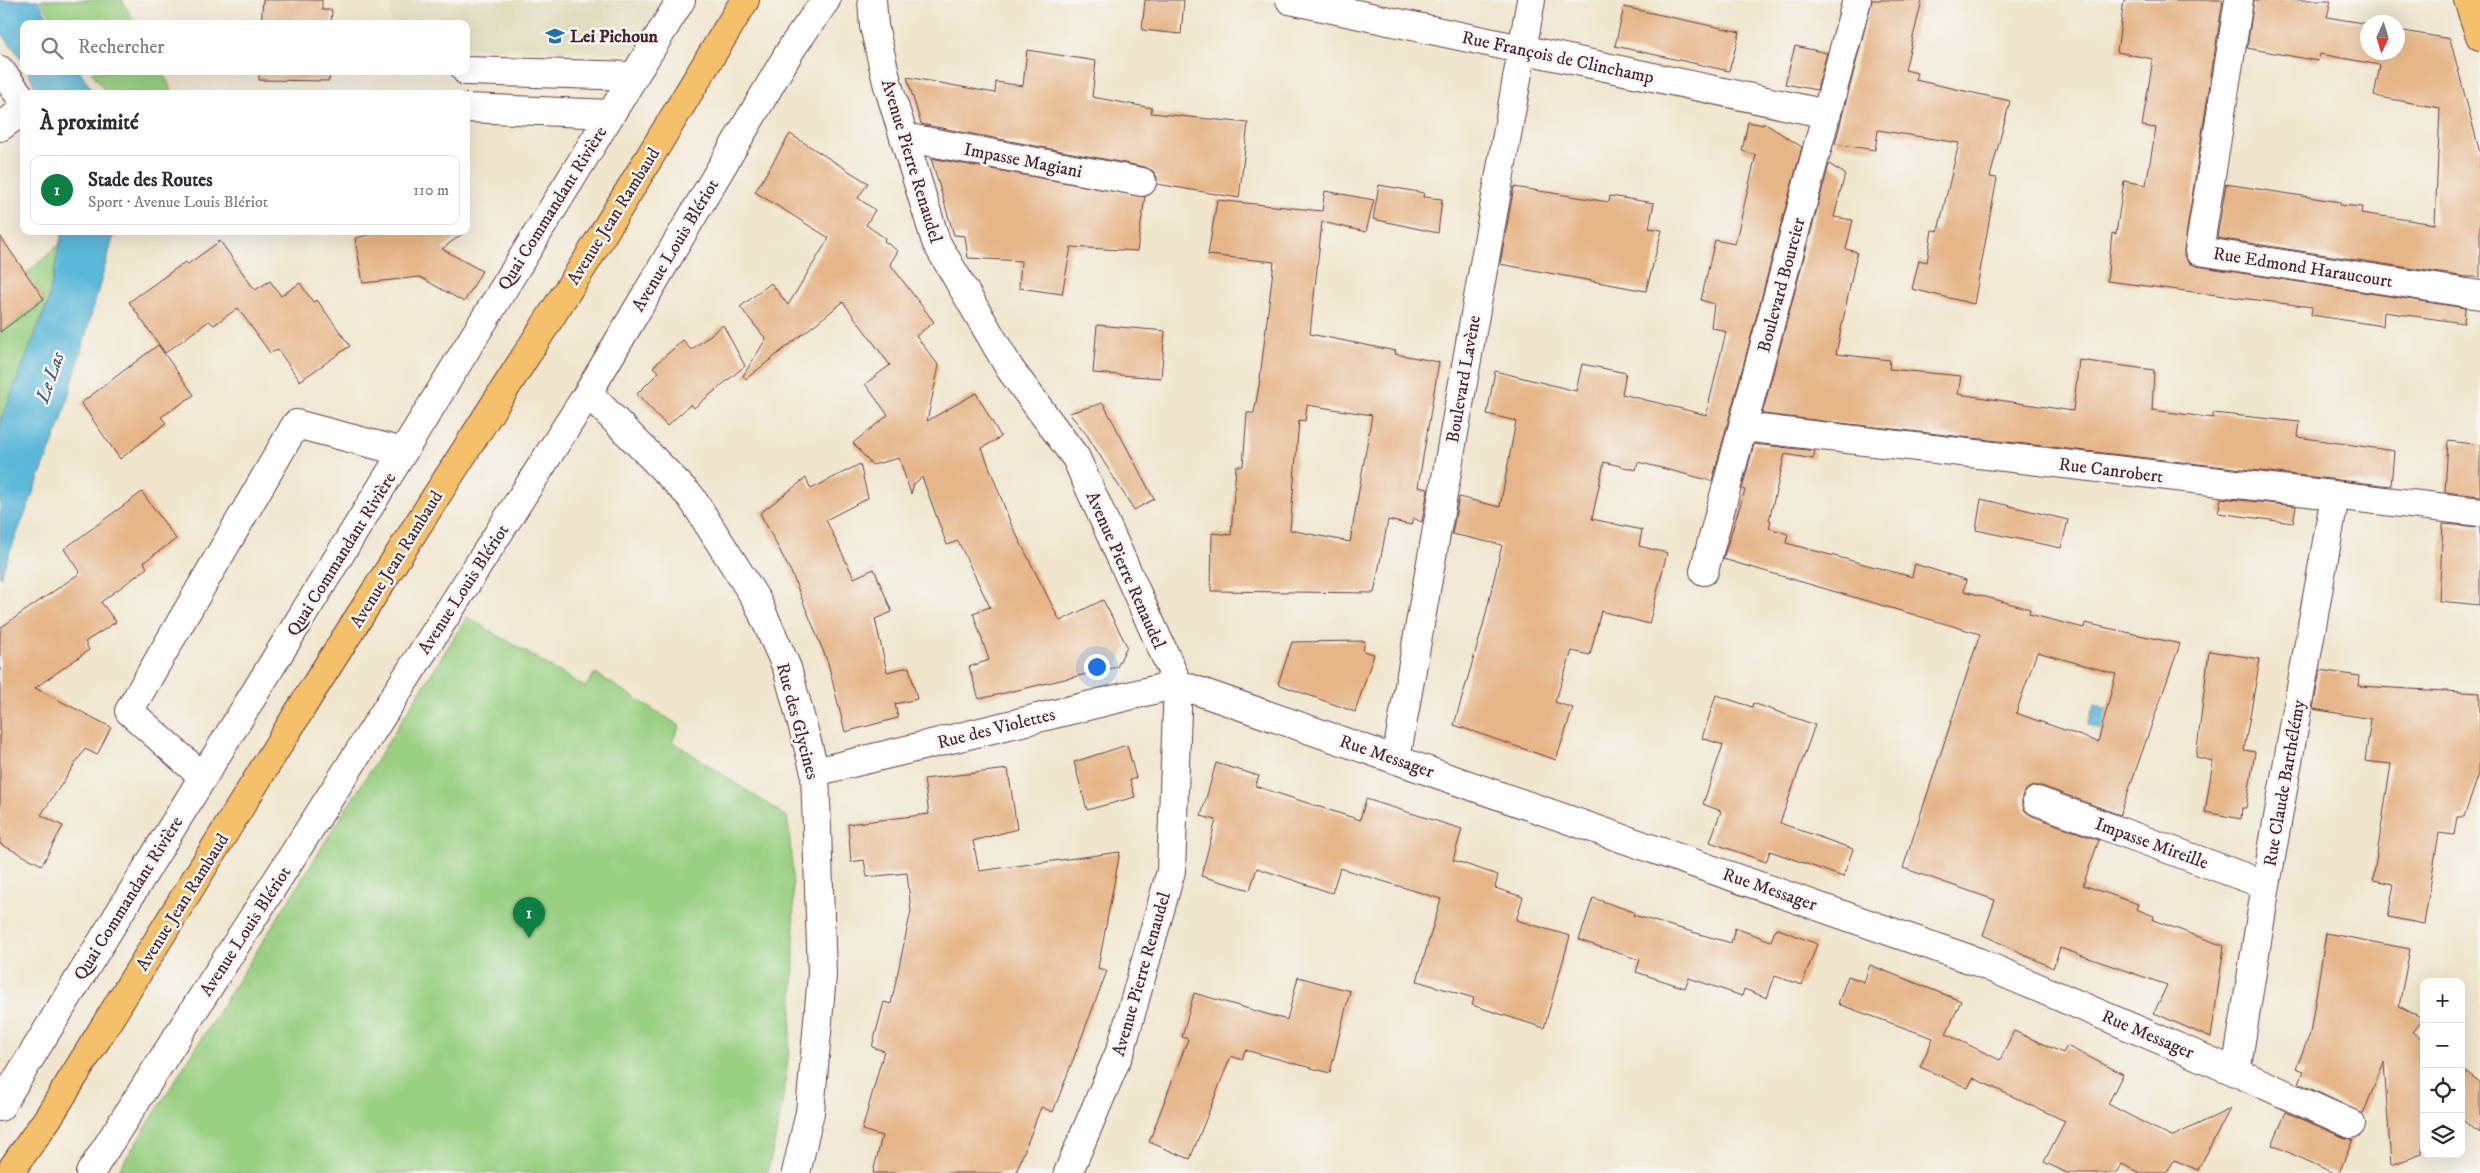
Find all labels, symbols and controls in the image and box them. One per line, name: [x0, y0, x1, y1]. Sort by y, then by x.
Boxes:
north arrow: [2360, 15, 2405, 60]
search box: [20, 20, 470, 75]
school or university icon: Lei Pichoun: [544, 25, 566, 47]
place label: Lei Pichoun: [570, 26, 659, 48]
street label: Rue François de Clinchamp: [1460, 27, 1656, 89]
icon: search: [38, 34, 66, 62]
text: Rechercher: [78, 36, 164, 59]
street label: Avenue Pierre Renaudel: [876, 77, 947, 246]
text: À proximité: [40, 110, 139, 136]
street label: Quai Commandant Rivière: [493, 122, 612, 295]
street label: Impasse Magiani: [962, 139, 1084, 183]
street label: Avenue Jean Rambaud: [563, 144, 665, 289]
text: Stade des Routes: [88, 169, 213, 192]
street label: Avenue Louis Blériot: [628, 175, 724, 316]
text: 1: [54, 180, 60, 200]
text: 110 m: [413, 180, 449, 200]
text: Sport · Avenue Louis Blériot: [88, 192, 268, 212]
street label: Boulevard Bourcier: [1753, 215, 1811, 355]
street label: Rue Edmond Haraucourt: [2211, 243, 2394, 293]
street label: Boulevard Lavène: [1442, 314, 1486, 445]
water label: Le Las: [31, 348, 70, 407]
street label: Rue Canrobert: [2058, 454, 2164, 488]
street label: Quai Commandant Rivière: [282, 468, 401, 641]
street label: Avenue Jean Rambaud: [346, 487, 448, 632]
street label: Avenue Pierre Renaudel: [1080, 488, 1170, 653]
street label: Avenue Louis Blériot: [414, 520, 514, 659]
your location: [1084, 654, 1110, 680]
street label: Rue des Glycines: [771, 661, 823, 782]
street label: Rue Claude Barthélémy: [2259, 698, 2311, 868]
street label: Rue des Violettes: [935, 704, 1057, 754]
street label: Rue Messager: [1337, 731, 1437, 783]
street label: Quai Commandant Rivière: [69, 812, 188, 985]
street label: Impasse Mireille: [2092, 813, 2211, 875]
street label: Avenue Jean Rambaud: [132, 830, 234, 975]
street label: Avenue Louis Blériot: [196, 862, 296, 1001]
street label: Rue Messager: [1720, 864, 1820, 916]
street label: Avenue Pierre Renaudel: [1108, 889, 1176, 1059]
pin: 1: [513, 897, 545, 938]
map controls: [2420, 978, 2465, 1158]
button: +: [2420, 978, 2465, 1023]
street label: Rue Messager: [2098, 1006, 2197, 1064]
button: −: [2420, 1023, 2465, 1068]
button: locate: [2420, 1068, 2465, 1113]
button: layers: [2420, 1113, 2465, 1158]

